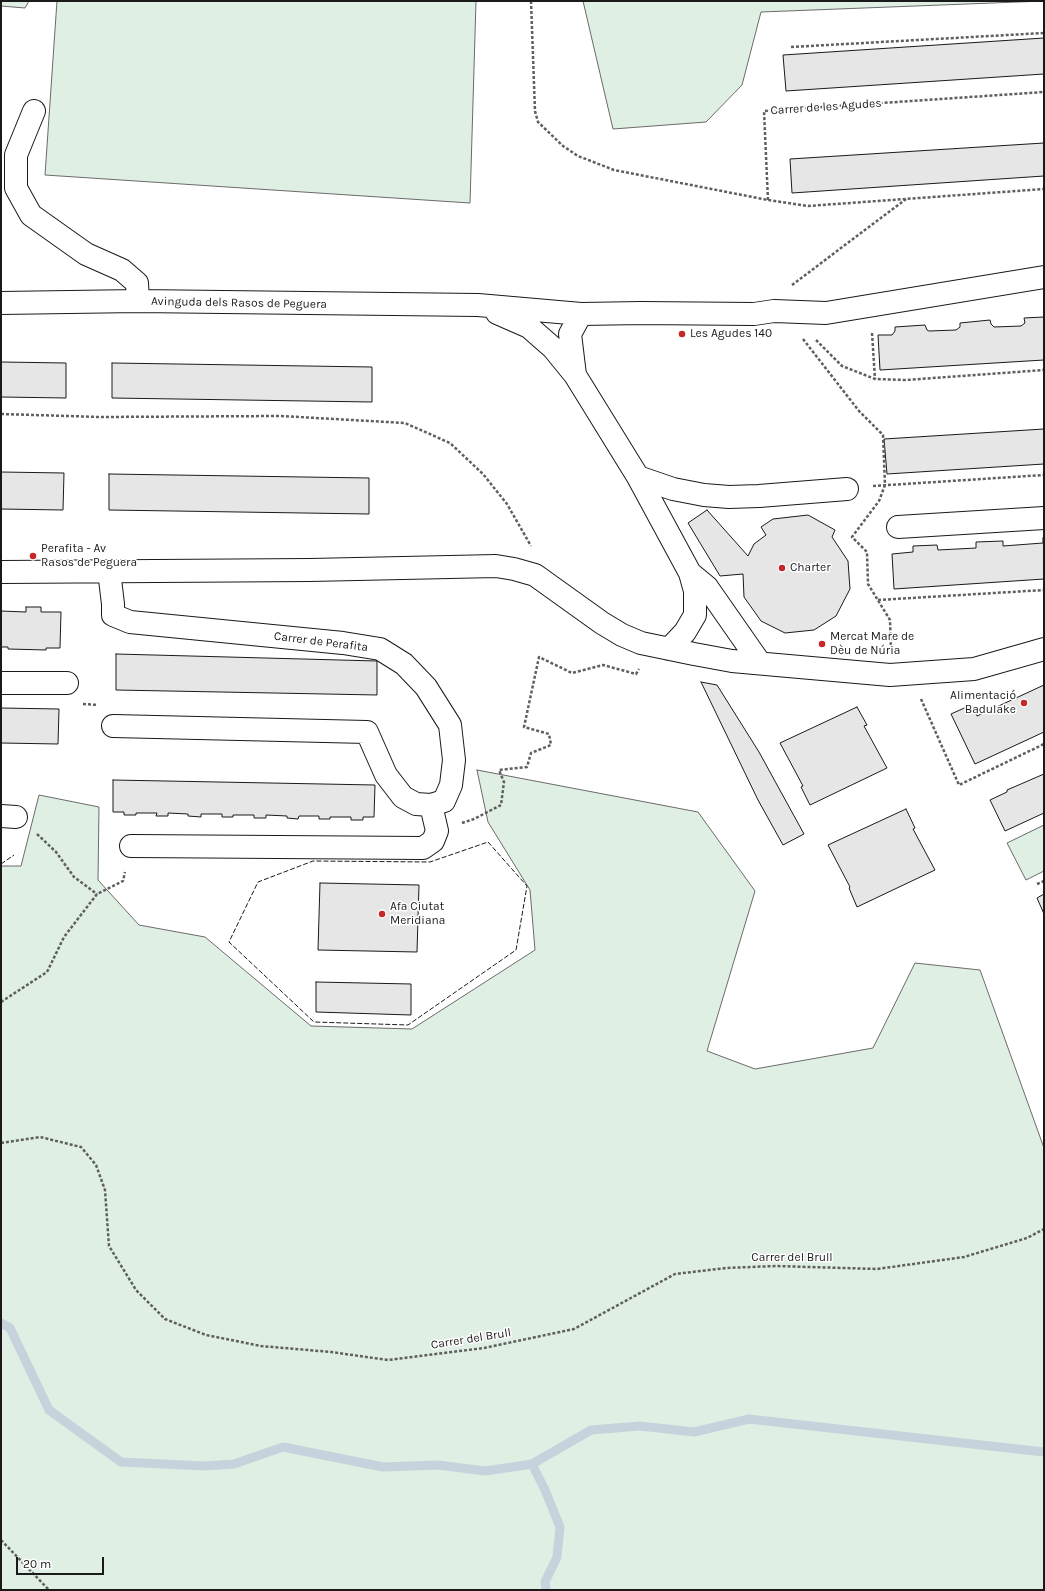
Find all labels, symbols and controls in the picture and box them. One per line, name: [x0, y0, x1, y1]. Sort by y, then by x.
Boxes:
street label: Carrer de les Agudes: [770, 96, 882, 118]
street label: Avinguda dels Rasos de Peguera: [151, 294, 327, 312]
place label: Les Agudes 140: [690, 327, 772, 341]
marker: Les Agudes 140: [677, 329, 687, 339]
place label: Perafita - Av Rasos de Peguera: [41, 542, 137, 570]
marker: Perafita - Av Rasos de Peguera: [28, 551, 38, 561]
place label: Charter: [790, 561, 831, 575]
marker: Charter: [777, 563, 787, 573]
street label: Carrer de Perafita: [273, 629, 369, 655]
place label: Mercat Mare de Dèu de Núria: [830, 630, 914, 658]
marker: Mercat Mare de Dèu de Núria: [817, 639, 827, 649]
place label: Alimentació Badulake: [950, 689, 1016, 717]
marker: Alimentació Badulake: [1019, 698, 1029, 708]
place label: Afa Ciutat Meridiana: [390, 900, 445, 928]
marker: Afa Ciutat Meridiana: [377, 909, 387, 919]
street label: Carrer del Brull: [751, 1251, 833, 1265]
street label: Carrer del Brull: [430, 1326, 512, 1352]
scale bar: [18, 1549, 106, 1575]
text: 20 m: [23, 1557, 51, 1571]

